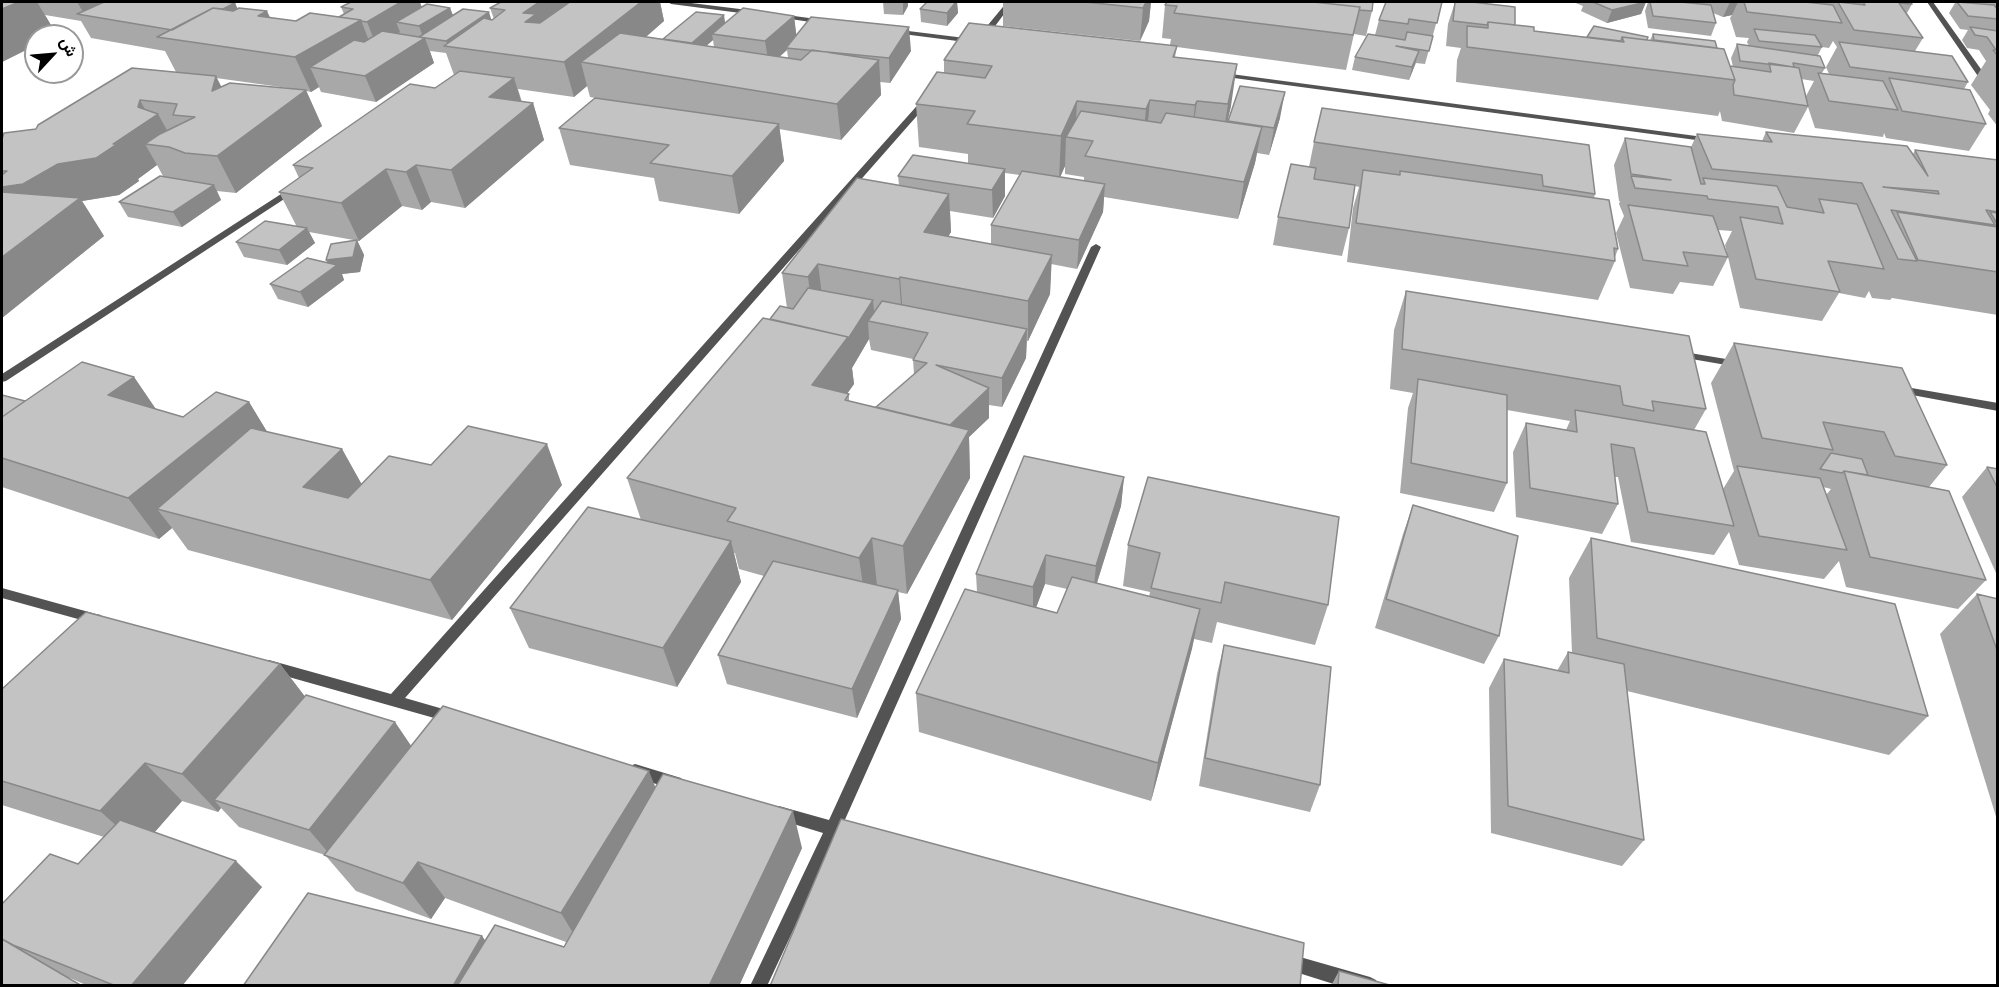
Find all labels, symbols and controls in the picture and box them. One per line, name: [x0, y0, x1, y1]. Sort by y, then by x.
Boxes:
north arrow: [24, 24, 84, 84]
text: ش: [54, 34, 82, 60]

